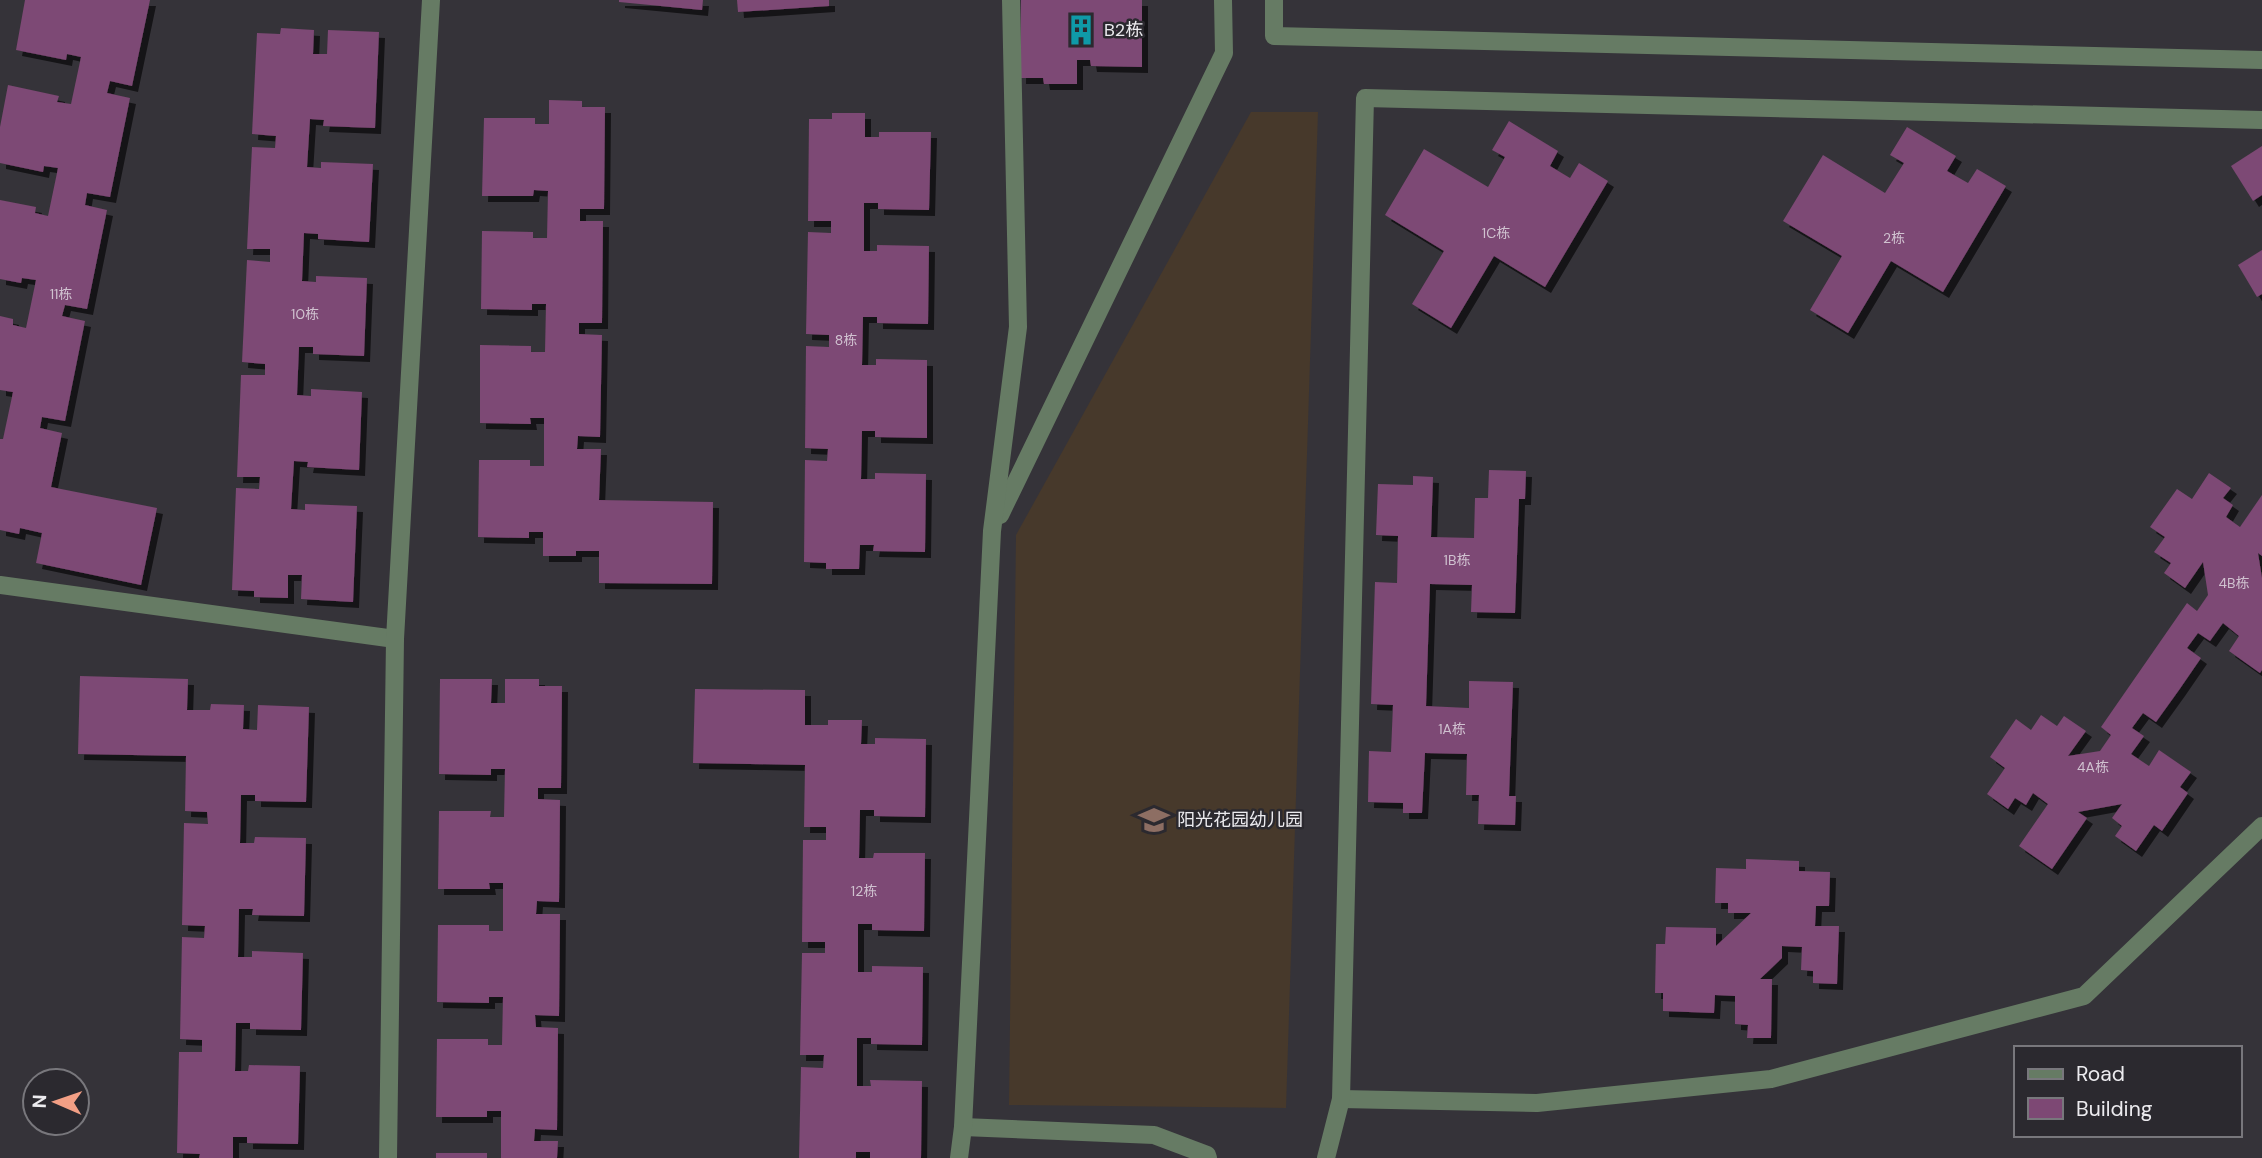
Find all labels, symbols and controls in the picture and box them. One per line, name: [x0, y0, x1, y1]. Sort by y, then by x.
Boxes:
building icon: B2栋: [1064, 13, 1098, 47]
place label: B2栋: [1104, 18, 1143, 42]
house number: 1C栋: [1482, 224, 1510, 242]
house number: 2栋: [1883, 229, 1905, 247]
house number: 11栋: [50, 285, 72, 303]
house number: 10栋: [291, 305, 319, 323]
house number: 8栋: [835, 331, 857, 349]
house number: 1B栋: [1444, 551, 1470, 569]
house number: 4B栋: [2219, 574, 2249, 592]
house number: 1A栋: [1438, 720, 1466, 738]
house number: 4A栋: [2077, 758, 2109, 776]
school or university icon: 阳光花园幼儿园: [1137, 803, 1171, 837]
place label: 阳光花园幼儿园: [1177, 808, 1303, 832]
house number: 12栋: [851, 882, 877, 900]
legend: [2014, 1046, 2241, 1137]
text: Road: [2076, 1060, 2125, 1088]
north arrow: [21, 1067, 91, 1137]
text: N: [27, 1094, 52, 1109]
text: Building: [2076, 1095, 2153, 1123]

